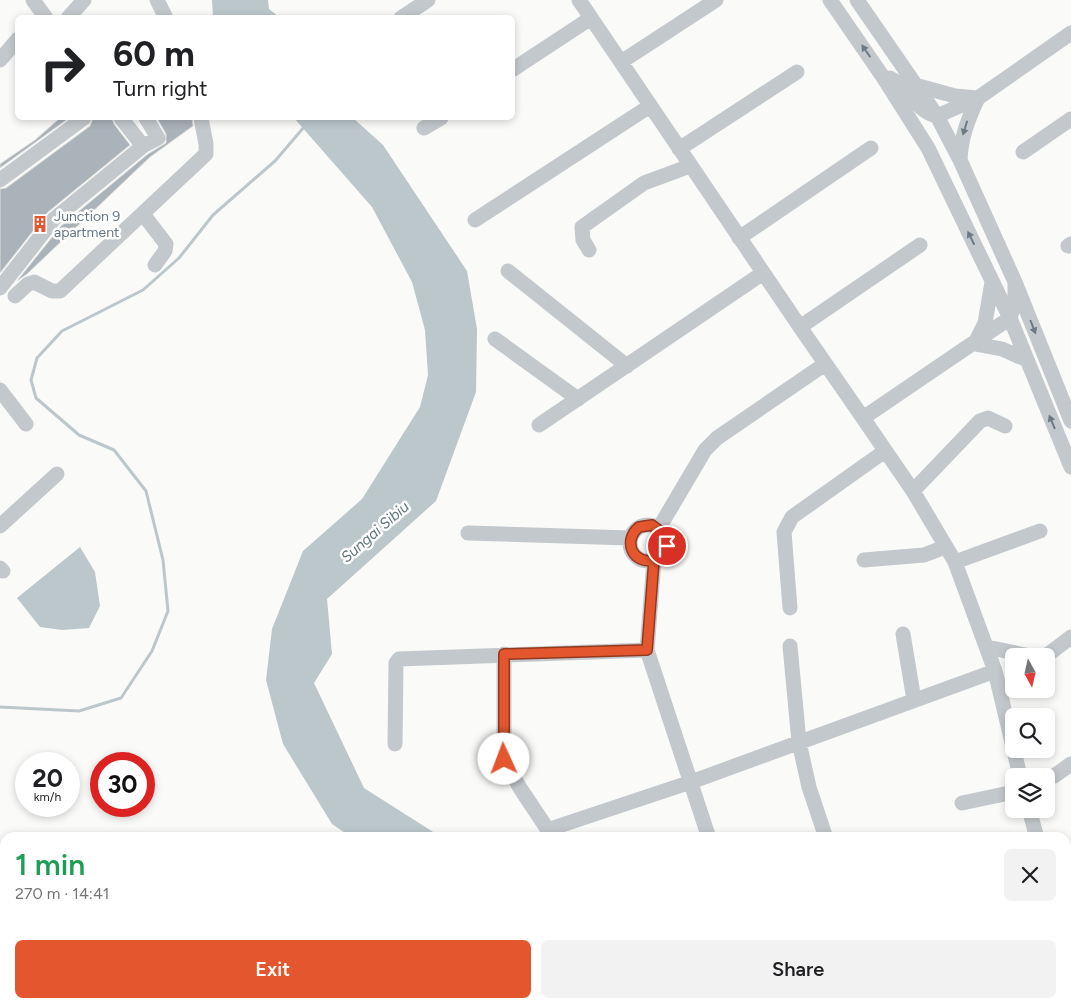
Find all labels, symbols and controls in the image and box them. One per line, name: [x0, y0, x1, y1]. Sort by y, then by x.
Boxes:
text: 60 m: [113, 33, 195, 75]
icon: right: [30, 35, 95, 100]
one-way arrow: [861, 44, 871, 58]
text: Turn right: [113, 75, 208, 102]
one-way arrow: [960, 121, 968, 136]
place label: Junction 9 apartment: [54, 208, 120, 241]
building icon: Junction 9 apartment: [30, 214, 50, 234]
one-way arrow: [967, 231, 975, 245]
one-way arrow: [1030, 320, 1037, 335]
one-way arrow: [1047, 415, 1055, 429]
water label: Sungai Sibiu: [337, 498, 413, 566]
pin: [646, 525, 688, 567]
icon: arrive: [653, 532, 681, 560]
north arrow: [1005, 648, 1055, 698]
map controls: [1005, 648, 1055, 818]
button: search: [1005, 708, 1055, 758]
position arrow: [477, 732, 529, 784]
speed limit sign: 30: [90, 752, 155, 817]
text: 20: [32, 763, 63, 793]
button: layers: [1005, 768, 1055, 818]
text: km/h: [34, 790, 61, 804]
text: 1 min: [15, 846, 85, 883]
button: close: [1004, 849, 1056, 901]
text: 270 m · 14:41: [15, 884, 109, 903]
button: Exit: [15, 940, 531, 998]
button: Share: [541, 940, 1056, 998]

